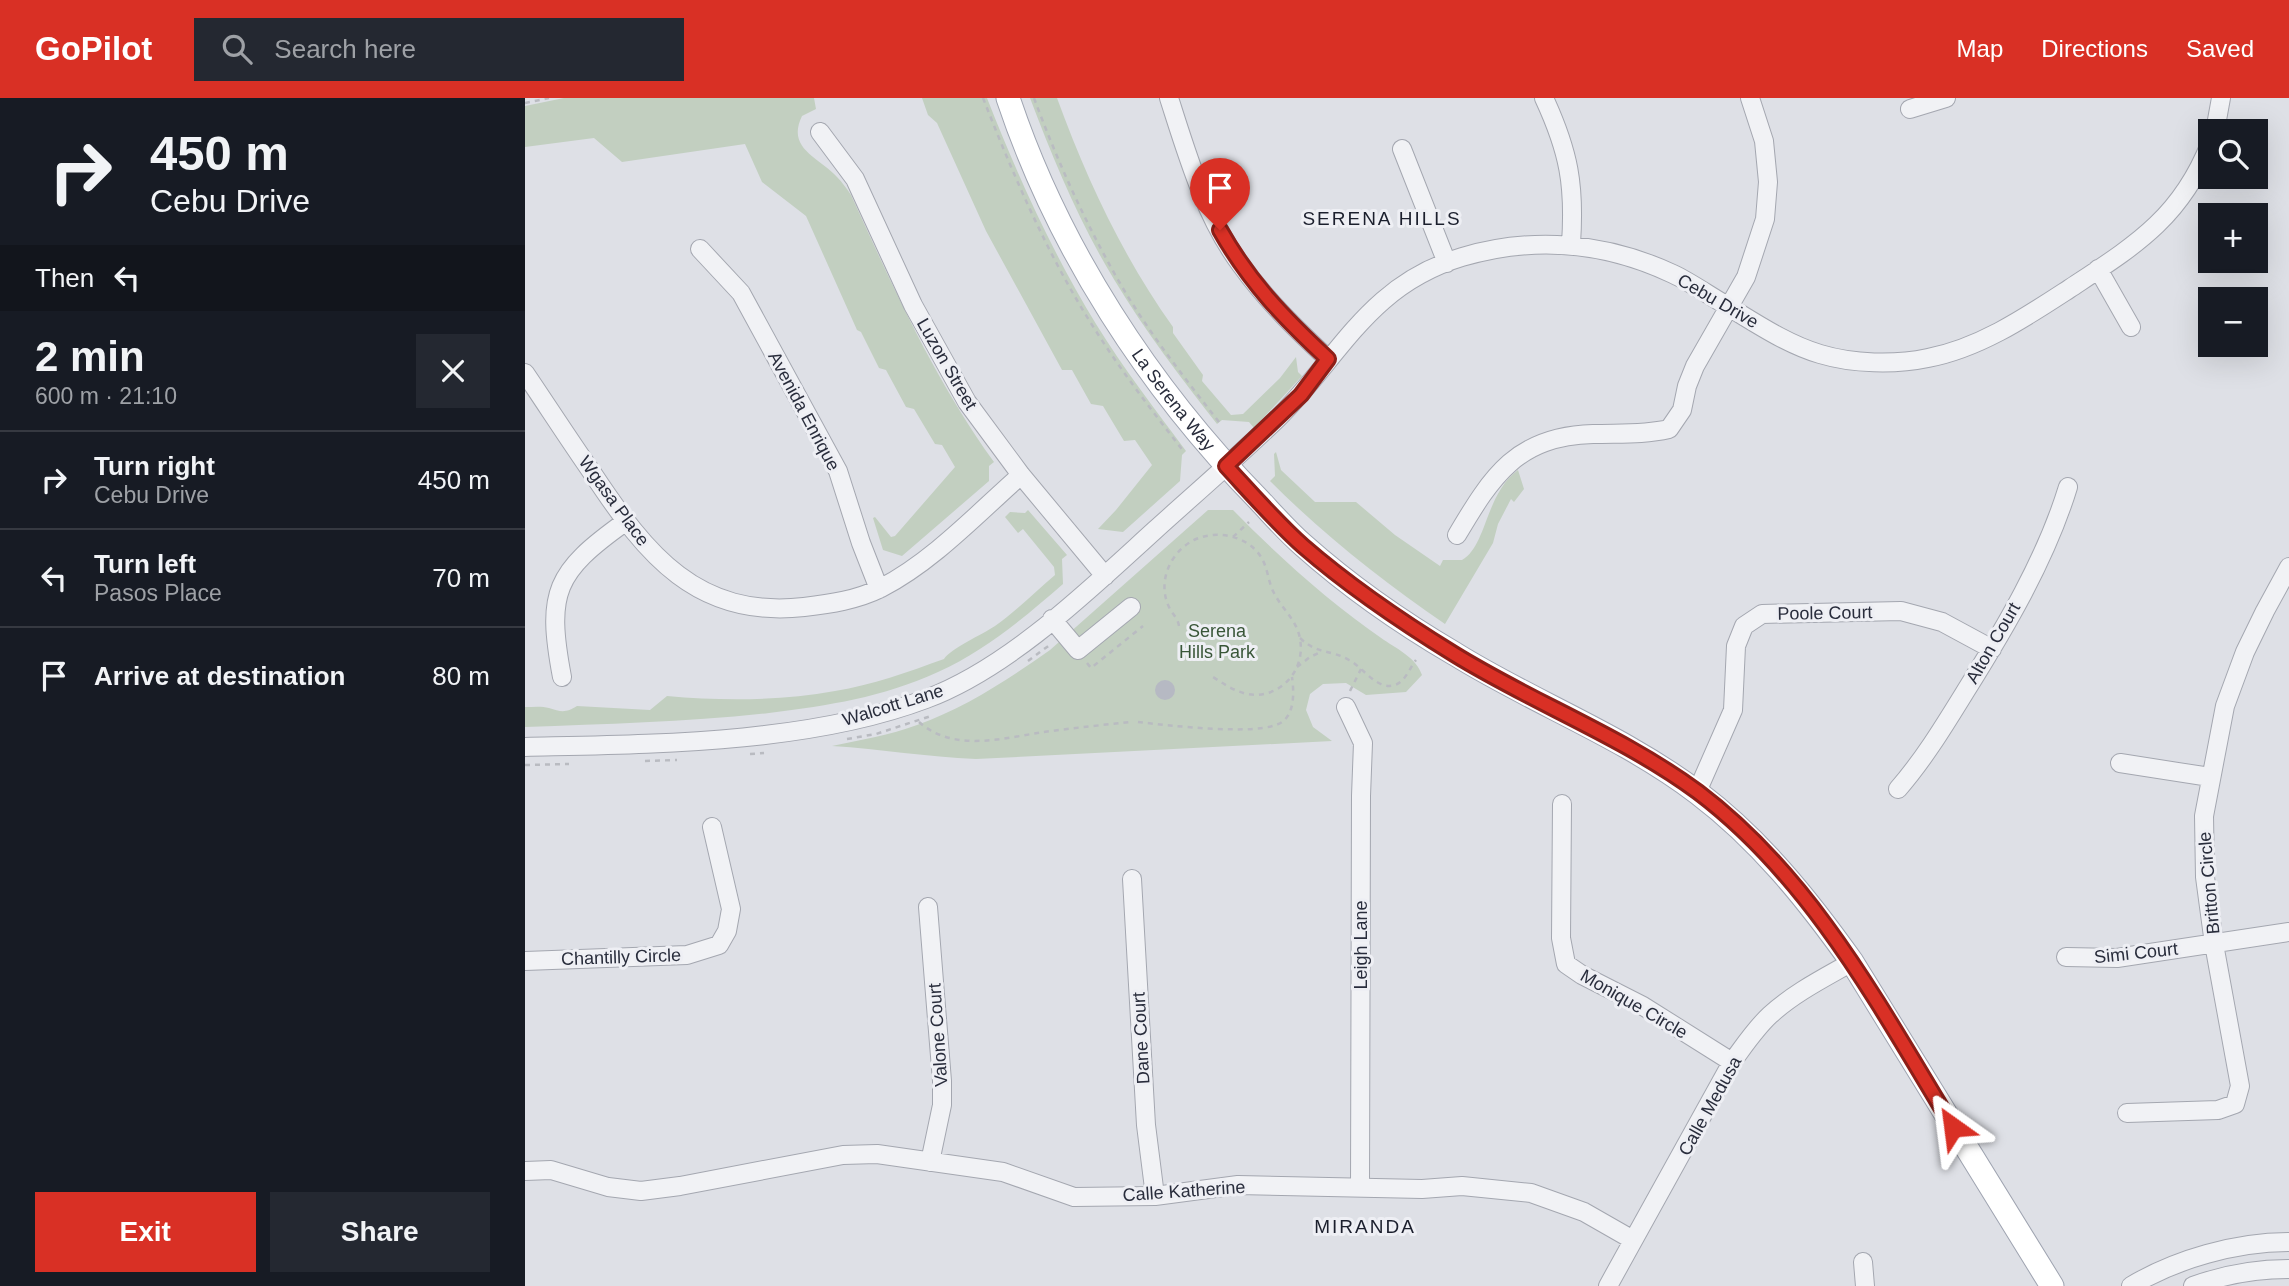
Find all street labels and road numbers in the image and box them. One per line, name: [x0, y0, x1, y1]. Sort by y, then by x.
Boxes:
street label: Cebu Drive: [1674, 270, 1762, 332]
street label: Luzon Street: [913, 315, 981, 413]
street label: La Serena Way: [1128, 345, 1219, 455]
street label: Avenida Enrique: [764, 348, 844, 474]
street label: Wgasa Place: [575, 452, 653, 550]
street label: Alton Court: [1962, 599, 2024, 687]
street label: Poole Court: [1777, 602, 1873, 624]
street label: Walcott Lane: [840, 680, 946, 730]
street label: Britton Circle: [2195, 831, 2223, 935]
street label: Leigh Lane: [1351, 900, 1371, 990]
street label: Simi Court: [2093, 939, 2179, 967]
street label: Chantilly Circle: [561, 945, 681, 969]
street label: Monique Circle: [1577, 965, 1691, 1043]
street label: Valone Court: [924, 983, 952, 1087]
street label: Dane Court: [1129, 992, 1153, 1084]
street label: Calle Medusa: [1675, 1052, 1746, 1159]
street label: Calle Katherine: [1122, 1177, 1246, 1205]

